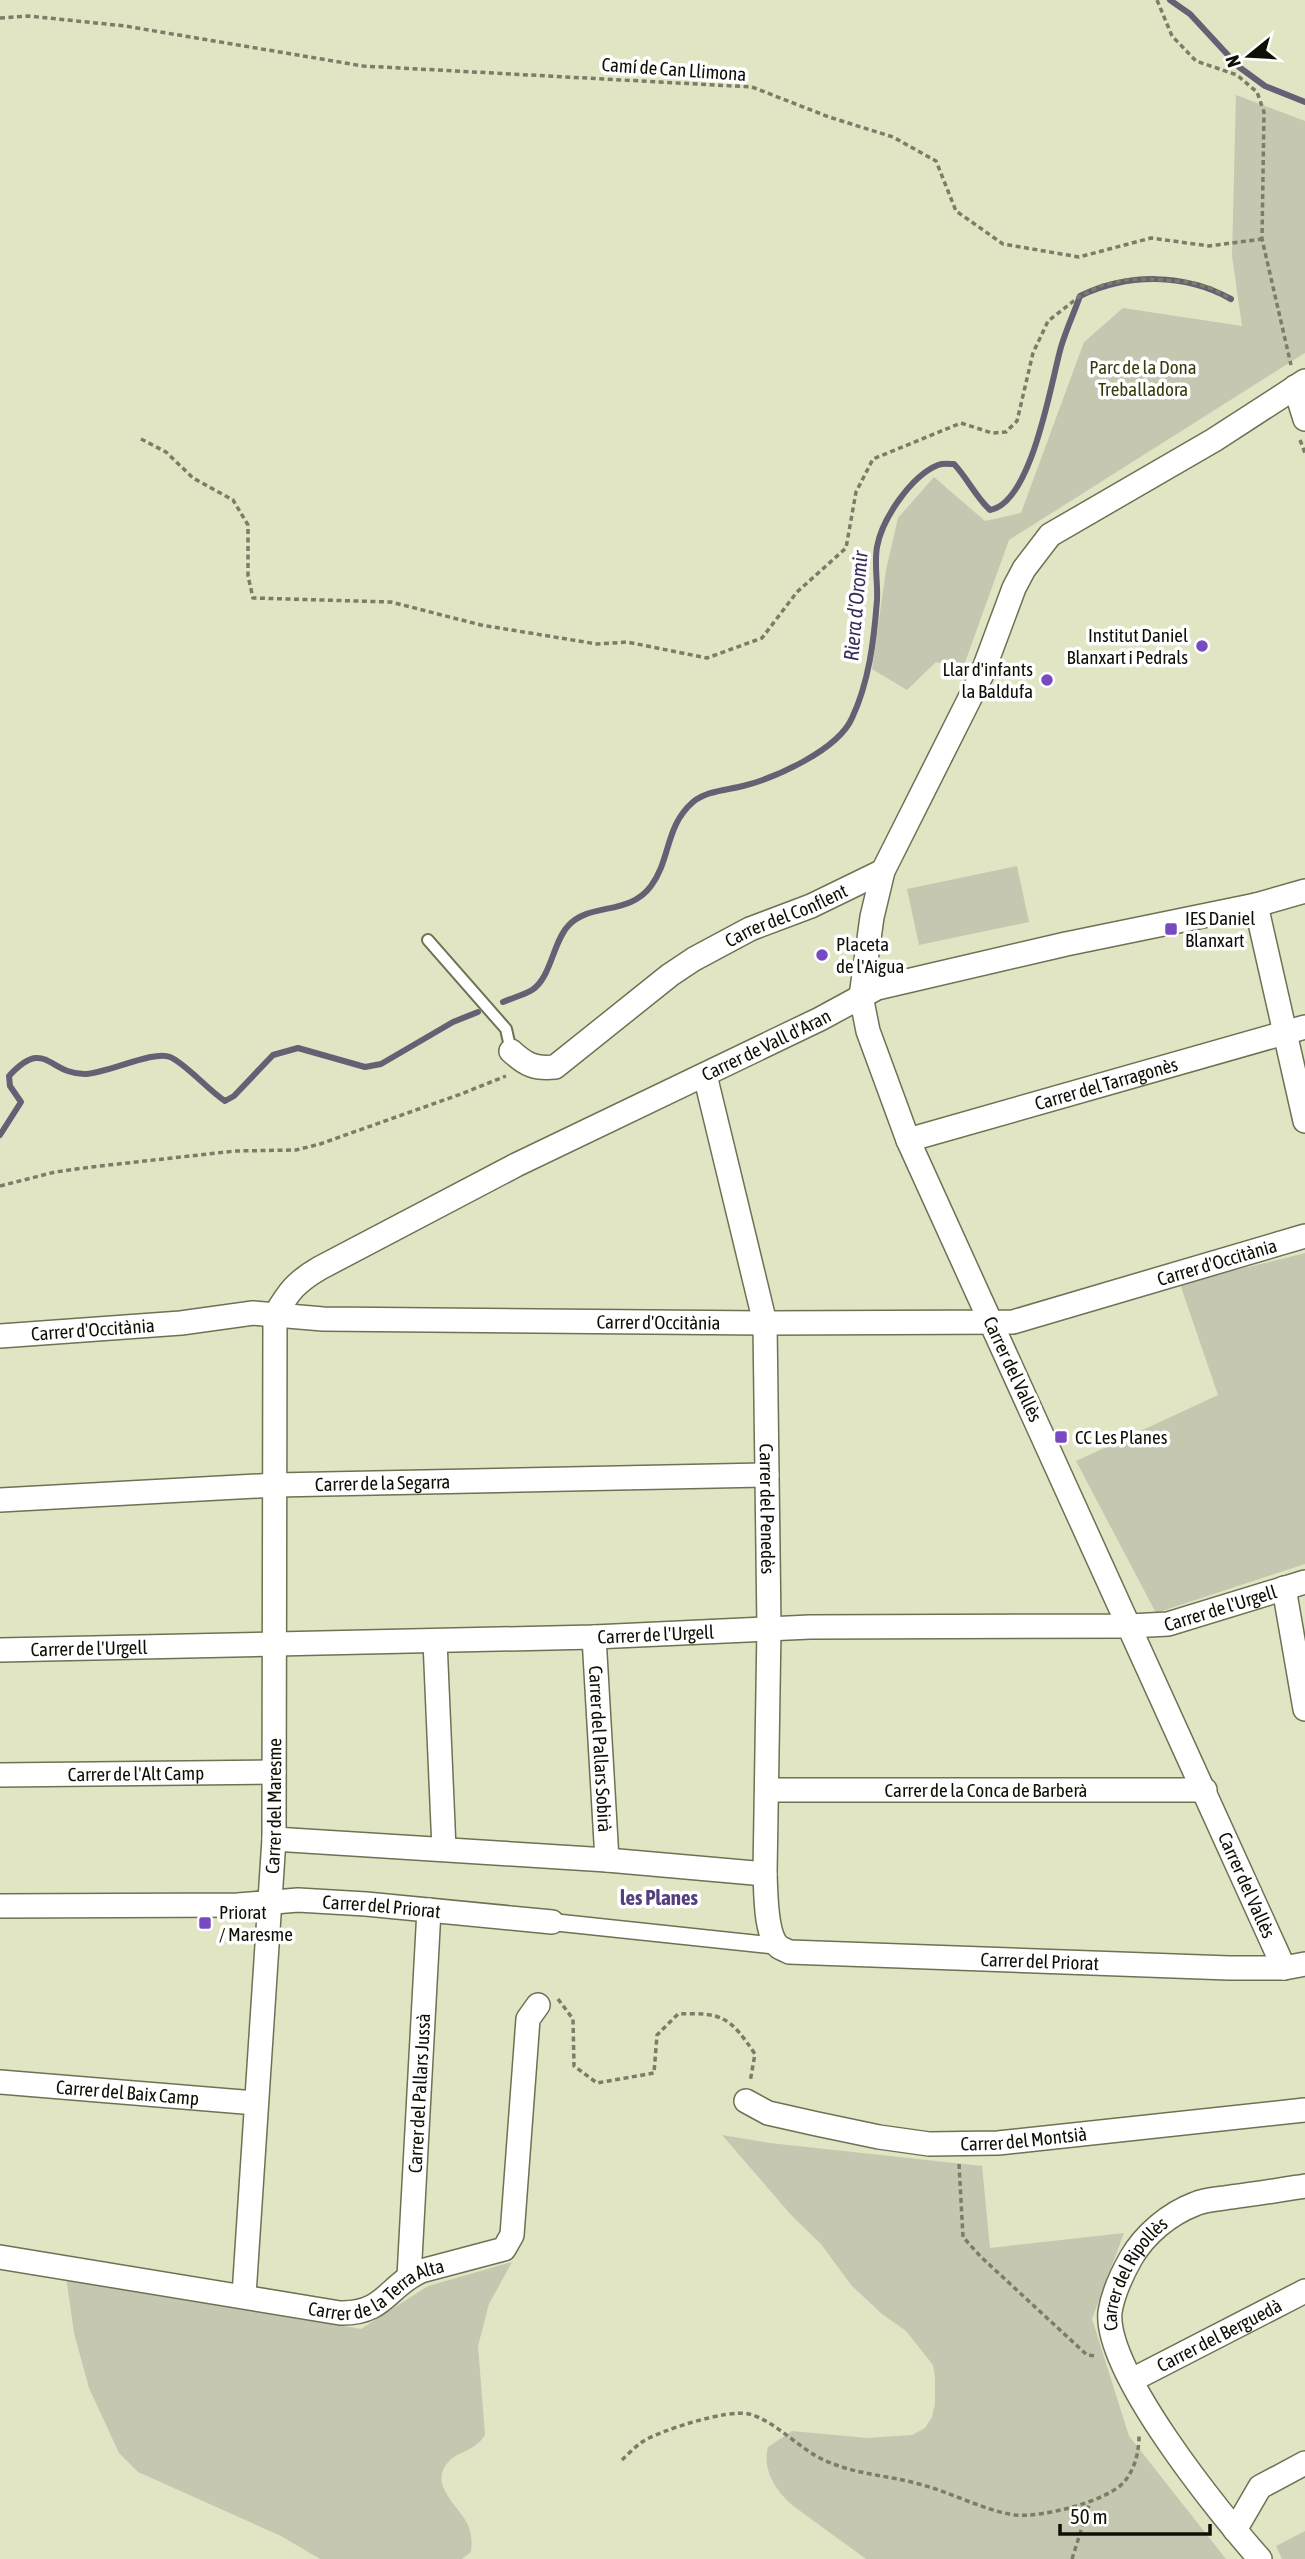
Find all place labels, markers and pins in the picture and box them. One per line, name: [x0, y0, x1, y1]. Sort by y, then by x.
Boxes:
place label: Institut Daniel Blanxart i Pedrals: [1066, 624, 1188, 668]
marker: Institut Daniel Blanxart i Pedrals: [1194, 638, 1210, 654]
place label: Llar d'infants la Baldufa: [942, 658, 1033, 702]
marker: Llar d'infants la Baldufa: [1039, 672, 1055, 688]
place label: IES Daniel Blanxart: [1185, 907, 1255, 951]
marker: IES Daniel Blanxart: [1163, 921, 1179, 937]
place label: Placeta de l'Aigua: [836, 933, 904, 977]
marker: Placeta de l'Aigua: [814, 947, 830, 963]
place label: CC Les Planes: [1075, 1426, 1168, 1448]
marker: CC Les Planes: [1053, 1429, 1069, 1445]
place label: Priorat / Maresme: [219, 1901, 293, 1945]
marker: Priorat / Maresme: [197, 1915, 213, 1931]

